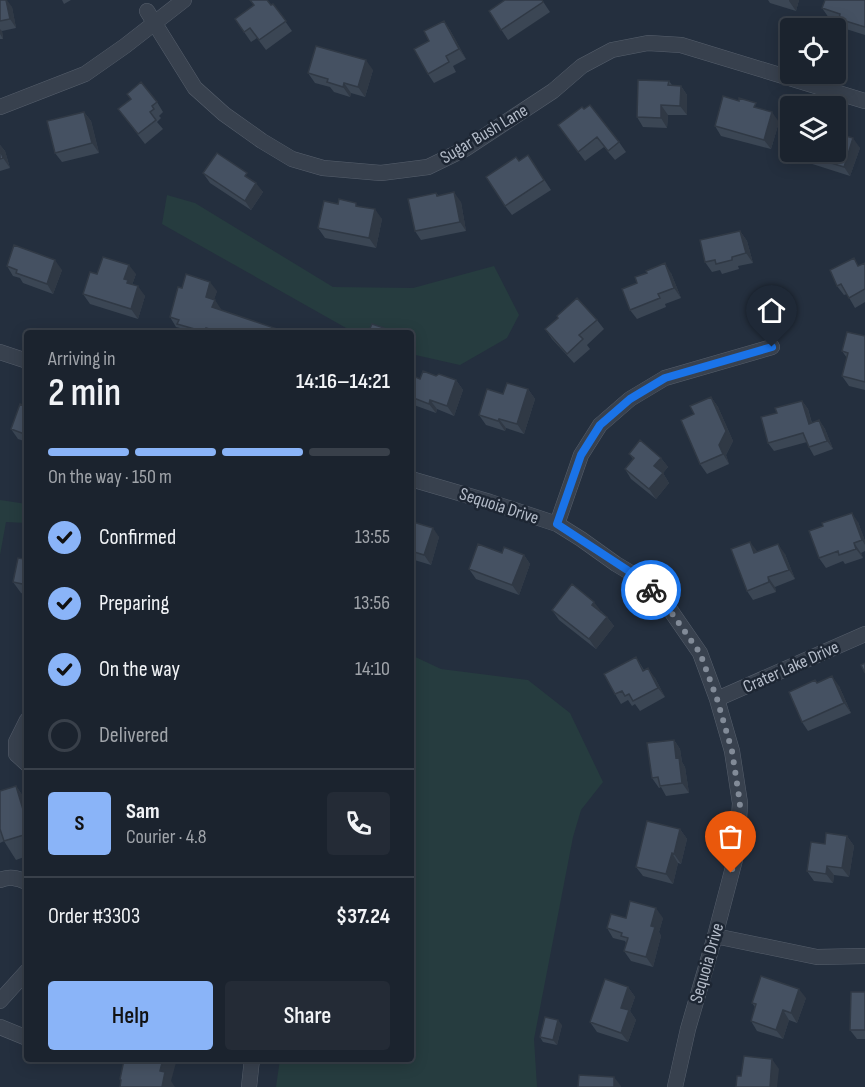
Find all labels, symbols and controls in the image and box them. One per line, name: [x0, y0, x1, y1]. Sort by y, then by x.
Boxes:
map controls: [780, 18, 846, 162]
button: locate: [780, 18, 846, 84]
button: layers: [780, 96, 846, 162]
street label: Sugar Bush Lane: [436, 100, 532, 168]
pin: [746, 285, 797, 347]
icon: home: [755, 294, 788, 327]
text: Arriving in: [48, 347, 116, 371]
text: 14:16–14:21: [296, 368, 390, 395]
text: 2 min: [48, 370, 121, 417]
text: On the way · 150 m: [48, 465, 172, 489]
street label: Sequoia Drive: [457, 483, 541, 529]
icon: check: [48, 521, 81, 554]
text: Confirmed: [99, 524, 176, 551]
text: 13:55: [355, 525, 390, 549]
courier: [621, 560, 681, 620]
icon: bike: [635, 574, 668, 607]
icon: check: [48, 587, 81, 620]
text: Preparing: [99, 590, 169, 617]
text: 13:56: [354, 591, 390, 615]
street label: Crater Lake Drive: [740, 637, 842, 697]
icon: check: [48, 653, 81, 686]
text: On the way: [99, 656, 180, 683]
text: 14:10: [355, 657, 390, 681]
text: Delivered: [99, 722, 168, 749]
button: phone: [327, 792, 390, 855]
text: Sam: [126, 798, 160, 825]
text: S: [75, 810, 84, 837]
pin: [705, 811, 756, 873]
icon: bag: [714, 820, 747, 853]
text: Courier · 4.8: [126, 825, 207, 849]
text: Order #3303: [48, 903, 140, 930]
text: $37.24: [336, 903, 390, 930]
street label: Sequoia Drive: [686, 921, 728, 1005]
button: Help: [48, 981, 213, 1050]
button: Share: [225, 981, 390, 1050]

